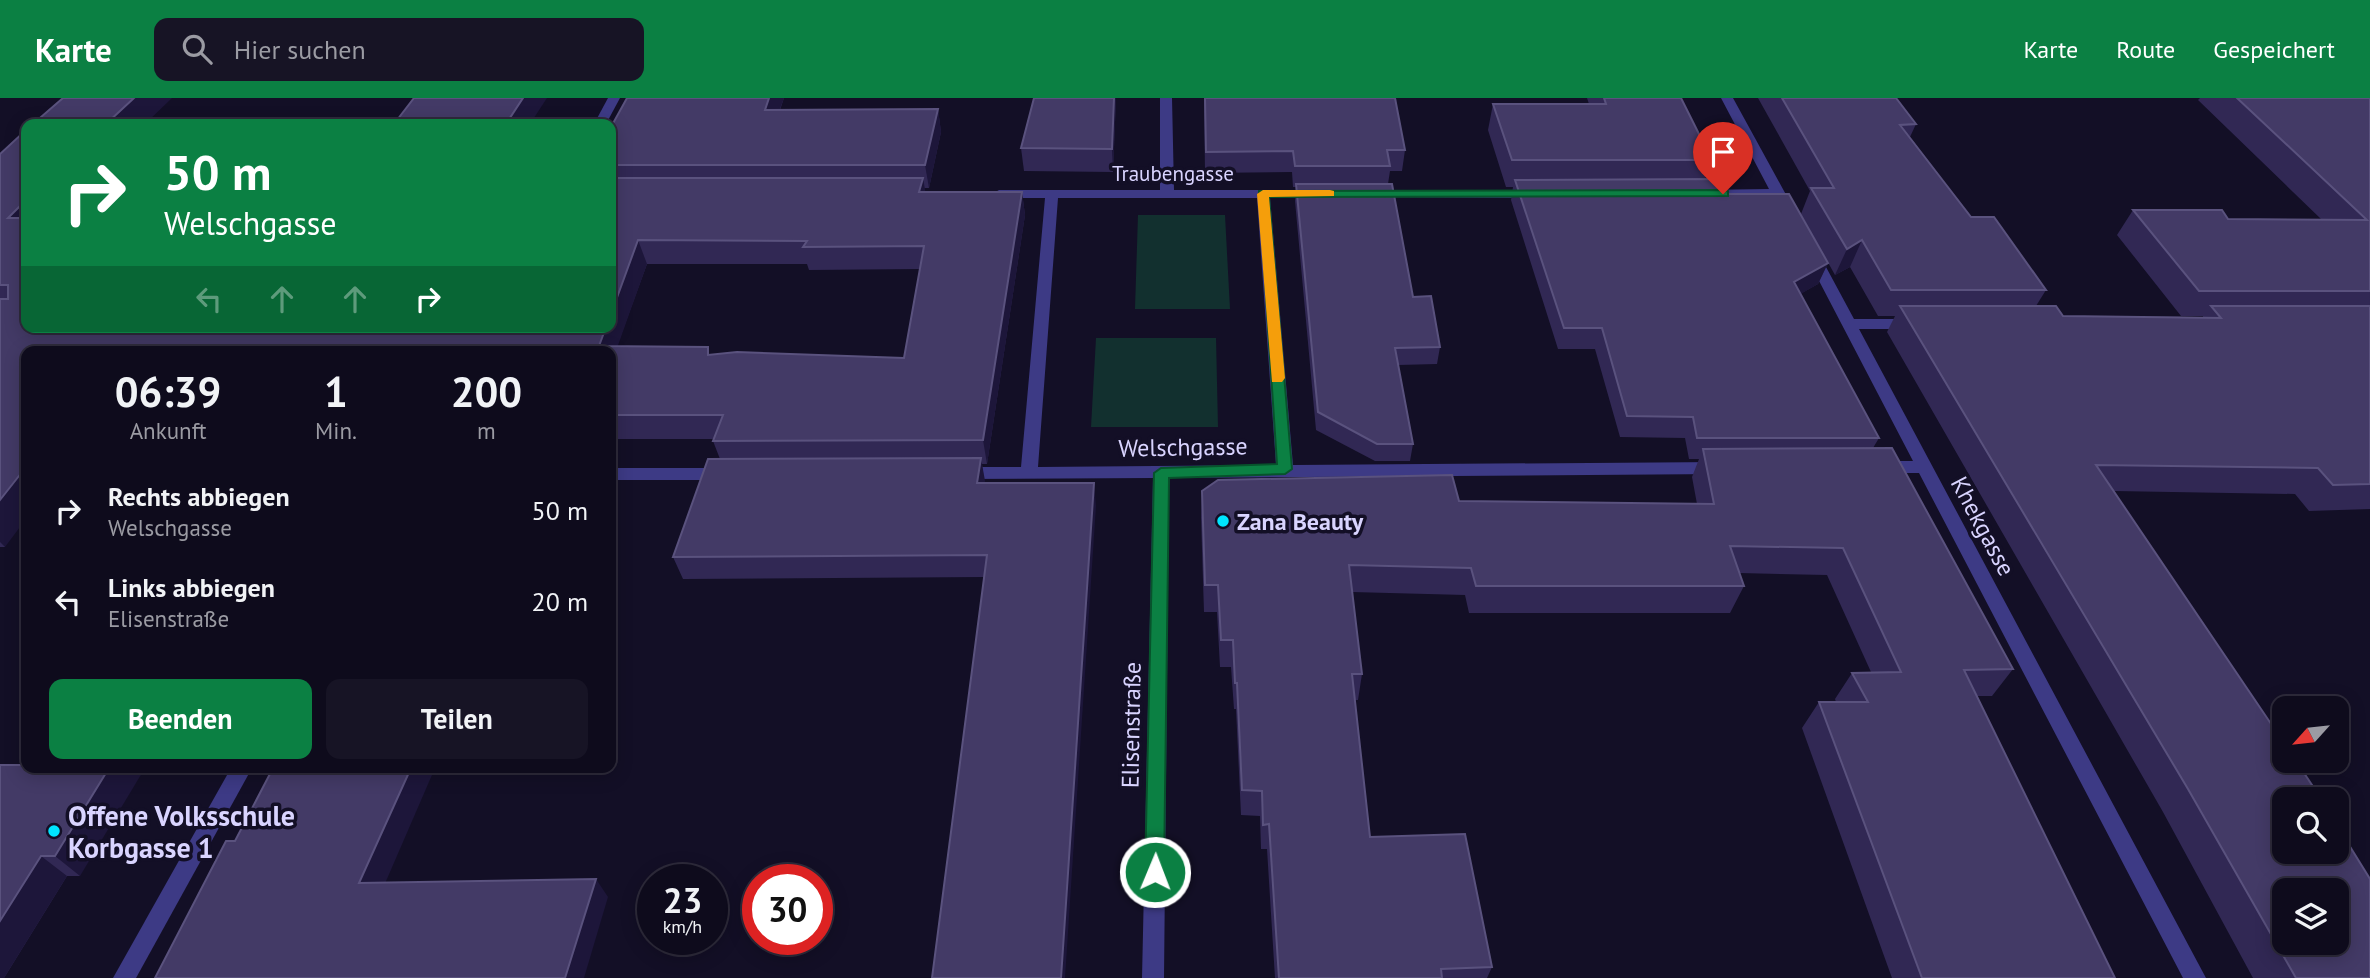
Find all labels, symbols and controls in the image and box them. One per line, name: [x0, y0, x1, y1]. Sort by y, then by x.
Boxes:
search box: [154, 18, 644, 81]
text: Karte: [35, 28, 112, 71]
icon: search: [178, 30, 216, 68]
text: Hier suchen: [234, 33, 366, 66]
text: Karte: [2023, 34, 2078, 65]
text: Route: [2116, 34, 2175, 65]
text: Gespeichert: [2213, 34, 2335, 65]
pin: [1693, 122, 1753, 194]
icon: arrive: [1704, 133, 1742, 171]
text: 50 m: [164, 140, 271, 204]
icon: right: [49, 147, 140, 238]
street label: Traubengasse: [1112, 160, 1234, 187]
text: Welschgasse: [164, 202, 336, 244]
icon: left: [190, 280, 228, 318]
icon: ahead: [263, 280, 301, 318]
icon: ahead: [336, 280, 374, 318]
icon: right: [409, 280, 447, 318]
text: 06:39: [115, 364, 221, 419]
text: 1: [324, 364, 348, 419]
text: 200: [451, 364, 522, 419]
text: Ankunft: [130, 416, 206, 445]
text: Min.: [315, 416, 357, 445]
text: m: [477, 416, 496, 445]
street label: Welschgasse: [1118, 430, 1248, 464]
street label: Khekgasse: [1944, 471, 2022, 581]
text: Rechts abbiegen: [108, 480, 290, 513]
icon: right: [49, 492, 87, 530]
text: 50 m: [532, 494, 588, 527]
place label: Zana Beauty: [1237, 506, 1364, 537]
text: Welschgasse: [108, 513, 232, 542]
marker: Zana Beauty: [1215, 513, 1231, 529]
text: Links abbiegen: [108, 571, 275, 604]
icon: left: [49, 583, 87, 621]
text: 20 m: [532, 585, 588, 618]
text: Elisenstraße: [108, 604, 229, 633]
street label: Elisenstraße: [1114, 662, 1148, 788]
button: Beenden: [49, 679, 312, 759]
button: Teilen: [326, 679, 588, 759]
north arrow: [2272, 696, 2348, 774]
map controls: [2272, 696, 2349, 955]
button: search: [2272, 787, 2349, 864]
place label: Offene Volksschule Korbgasse 1: [68, 797, 295, 866]
marker: Offene Volksschule Korbgasse 1: [46, 823, 62, 839]
position arrow: [1118, 835, 1192, 909]
speed limit sign: 30: [742, 864, 833, 955]
text: 23: [663, 877, 702, 923]
button: layers: [2272, 878, 2349, 955]
text: km/h: [663, 915, 702, 938]

